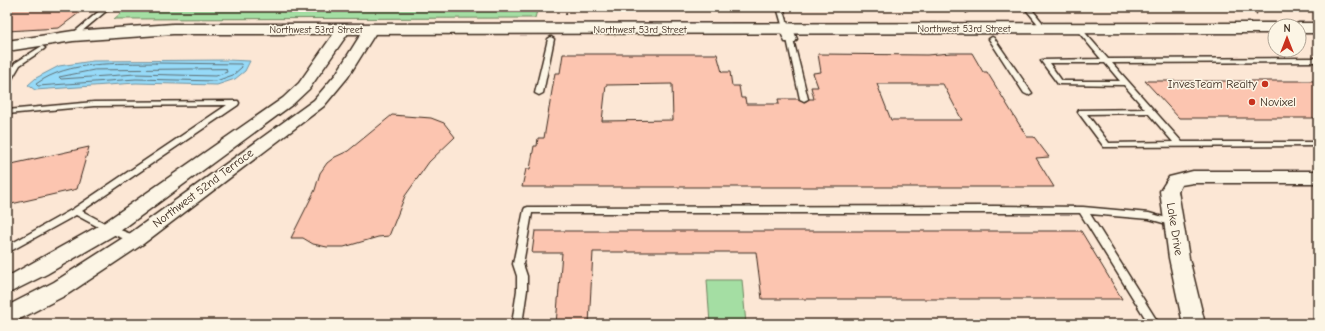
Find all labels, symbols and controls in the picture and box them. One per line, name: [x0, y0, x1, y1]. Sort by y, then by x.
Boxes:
north arrow: [1267, 18, 1307, 58]
text: N: [1283, 22, 1291, 35]
street label: Northwest 53rd Street: [917, 23, 1012, 35]
street label: Northwest 53rd Street: [269, 24, 364, 36]
street label: Northwest 53rd Street: [593, 24, 688, 36]
place label: InvesTeam Realty: [1168, 77, 1258, 91]
marker: InvesTeam Realty: [1260, 79, 1270, 89]
place label: Novixel: [1260, 95, 1296, 109]
marker: Novixel: [1247, 97, 1257, 107]
street label: Northwest 52nd Terrace: [150, 145, 256, 231]
street label: Lake Drive: [1164, 202, 1186, 256]

